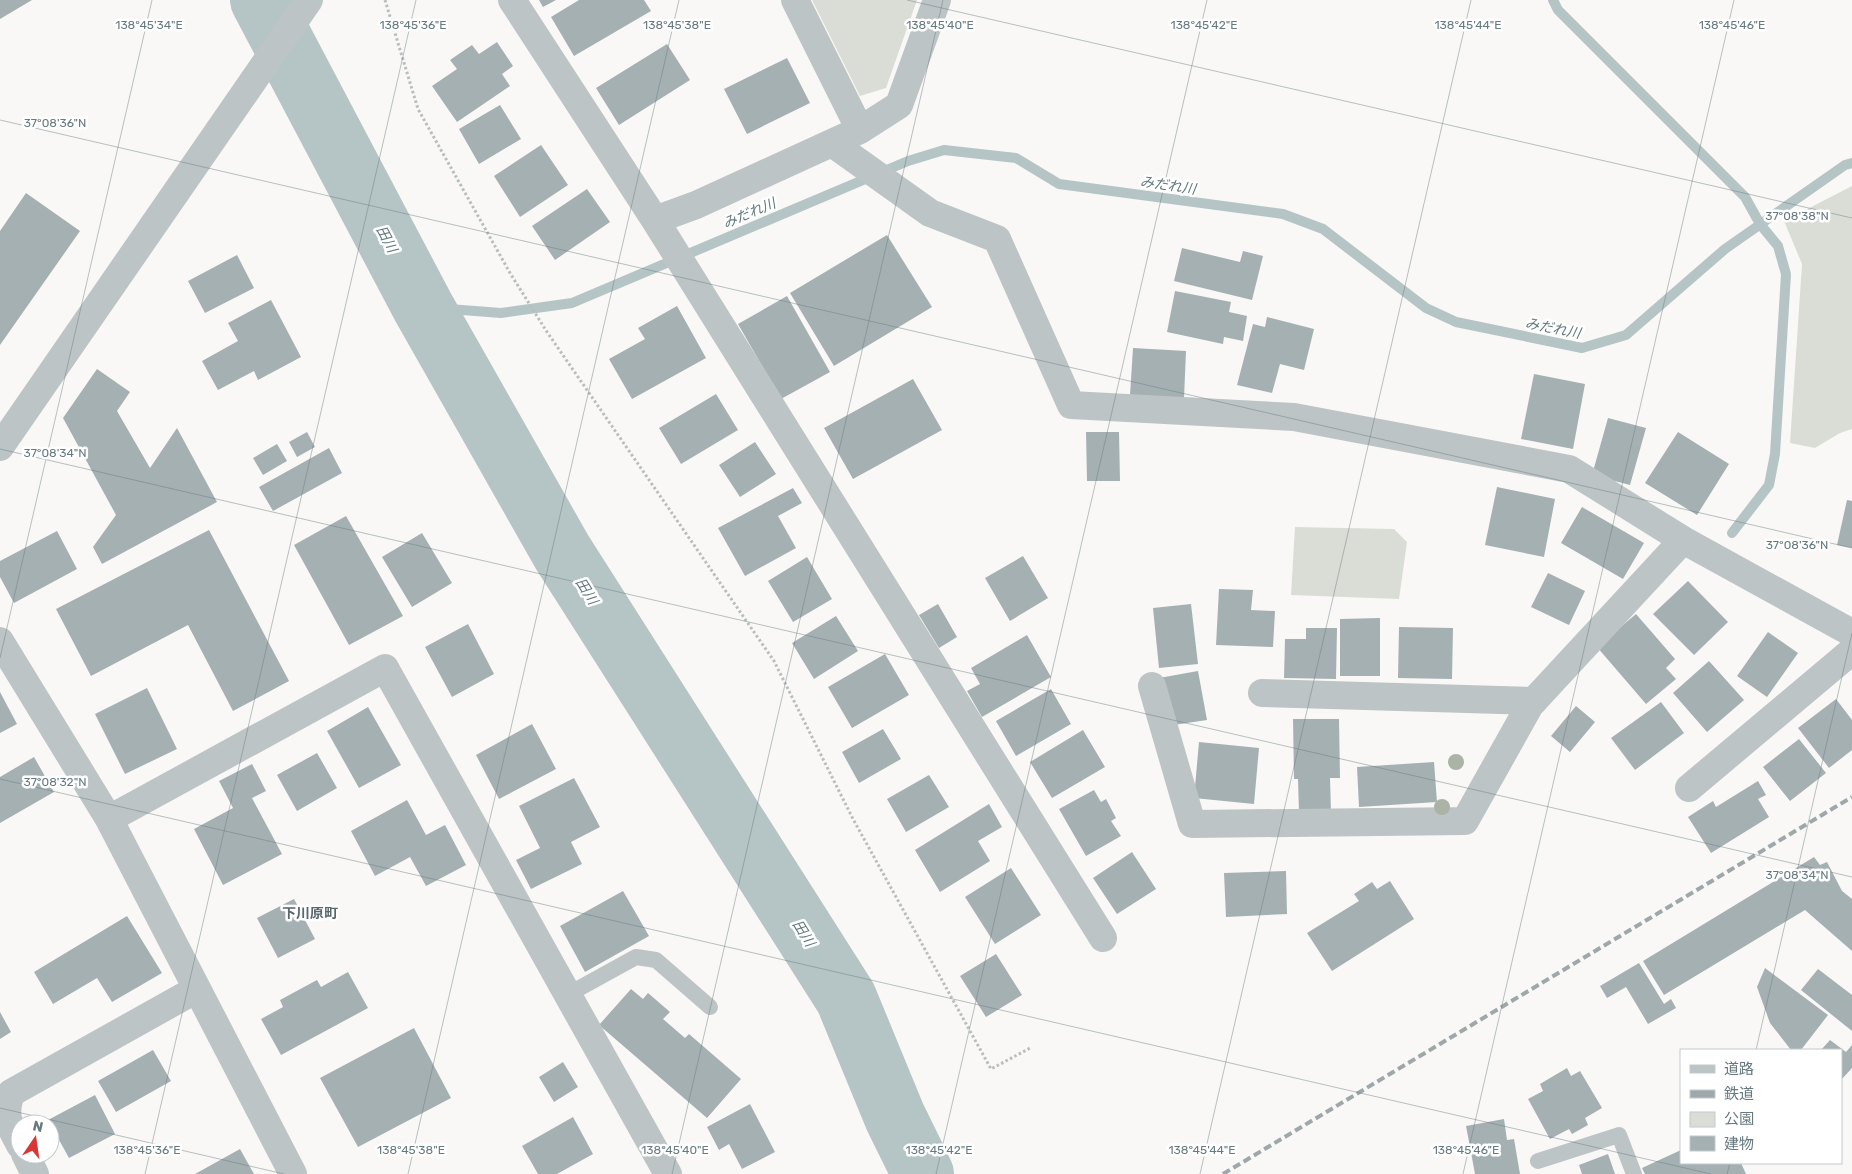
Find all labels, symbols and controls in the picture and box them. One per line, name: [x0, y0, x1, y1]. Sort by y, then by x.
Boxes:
text: 138°45'34"E: [115, 18, 183, 32]
text: 138°45'36"E: [379, 18, 447, 32]
text: 138°45'38"E: [643, 18, 711, 32]
text: 138°45'40"E: [906, 18, 974, 32]
text: 138°45'42"E: [1171, 18, 1237, 32]
text: 138°45'44"E: [1434, 18, 1502, 32]
text: 138°45'46"E: [1699, 18, 1765, 32]
text: 37°08'36"N: [24, 116, 86, 130]
water label: みだれ川: [1139, 173, 1199, 198]
water label: みだれ川: [720, 194, 780, 232]
text: 37°08'38"N: [1765, 209, 1829, 223]
water label: 田川: [372, 223, 402, 257]
water label: みだれ川: [1524, 315, 1584, 343]
text: 37°08'34"N: [23, 446, 87, 460]
text: 37°08'36"N: [1766, 538, 1828, 552]
water label: 田川: [572, 575, 602, 609]
text: 37°08'32"N: [24, 775, 86, 789]
text: 37°08'34"N: [1765, 868, 1829, 882]
district label: 下川原町: [282, 905, 338, 922]
water label: 田川: [789, 917, 819, 951]
legend: [1680, 1049, 1842, 1164]
text: 道路: [1724, 1060, 1754, 1078]
text: 鉄道: [1724, 1085, 1754, 1103]
text: 公園: [1724, 1110, 1754, 1128]
north arrow: [10, 1114, 60, 1164]
text: N: [31, 1117, 45, 1136]
text: 建物: [1724, 1135, 1754, 1153]
text: 138°45'36"E: [113, 1143, 181, 1157]
text: 138°45'38"E: [377, 1143, 445, 1157]
text: 138°45'40"E: [641, 1143, 709, 1157]
text: 138°45'42"E: [906, 1143, 972, 1157]
text: 138°45'44"E: [1168, 1143, 1236, 1157]
text: 138°45'46"E: [1433, 1143, 1499, 1157]

